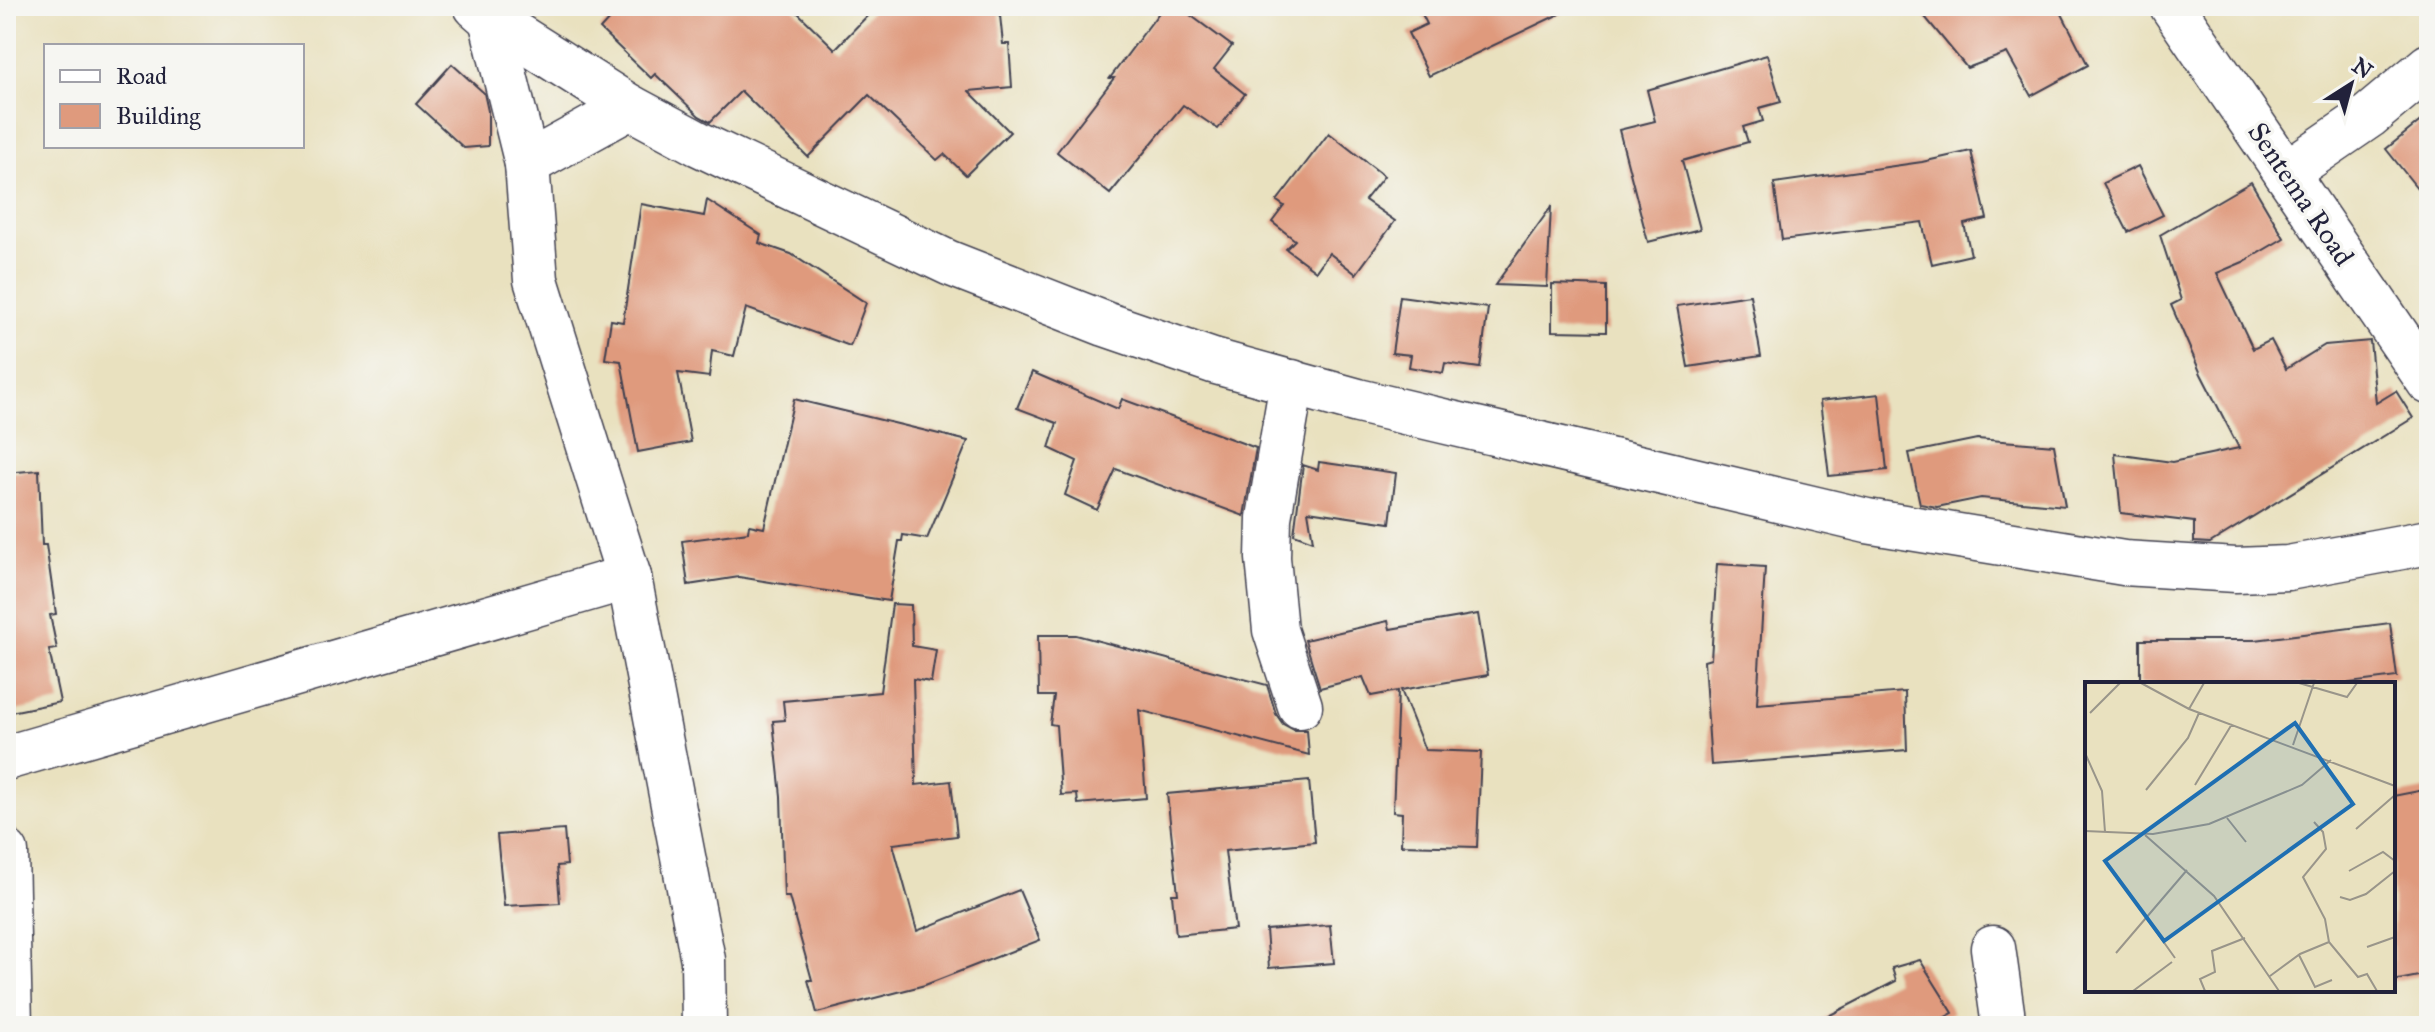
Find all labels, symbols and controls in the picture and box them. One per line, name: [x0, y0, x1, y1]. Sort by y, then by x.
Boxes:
legend: [44, 44, 304, 148]
north arrow: [2311, 44, 2391, 124]
text: N: [2347, 52, 2378, 85]
text: Road: [116, 61, 167, 91]
text: Building: [116, 101, 201, 131]
street label: Sentema Road: [2240, 116, 2362, 272]
inset map: [2085, 682, 2395, 992]

